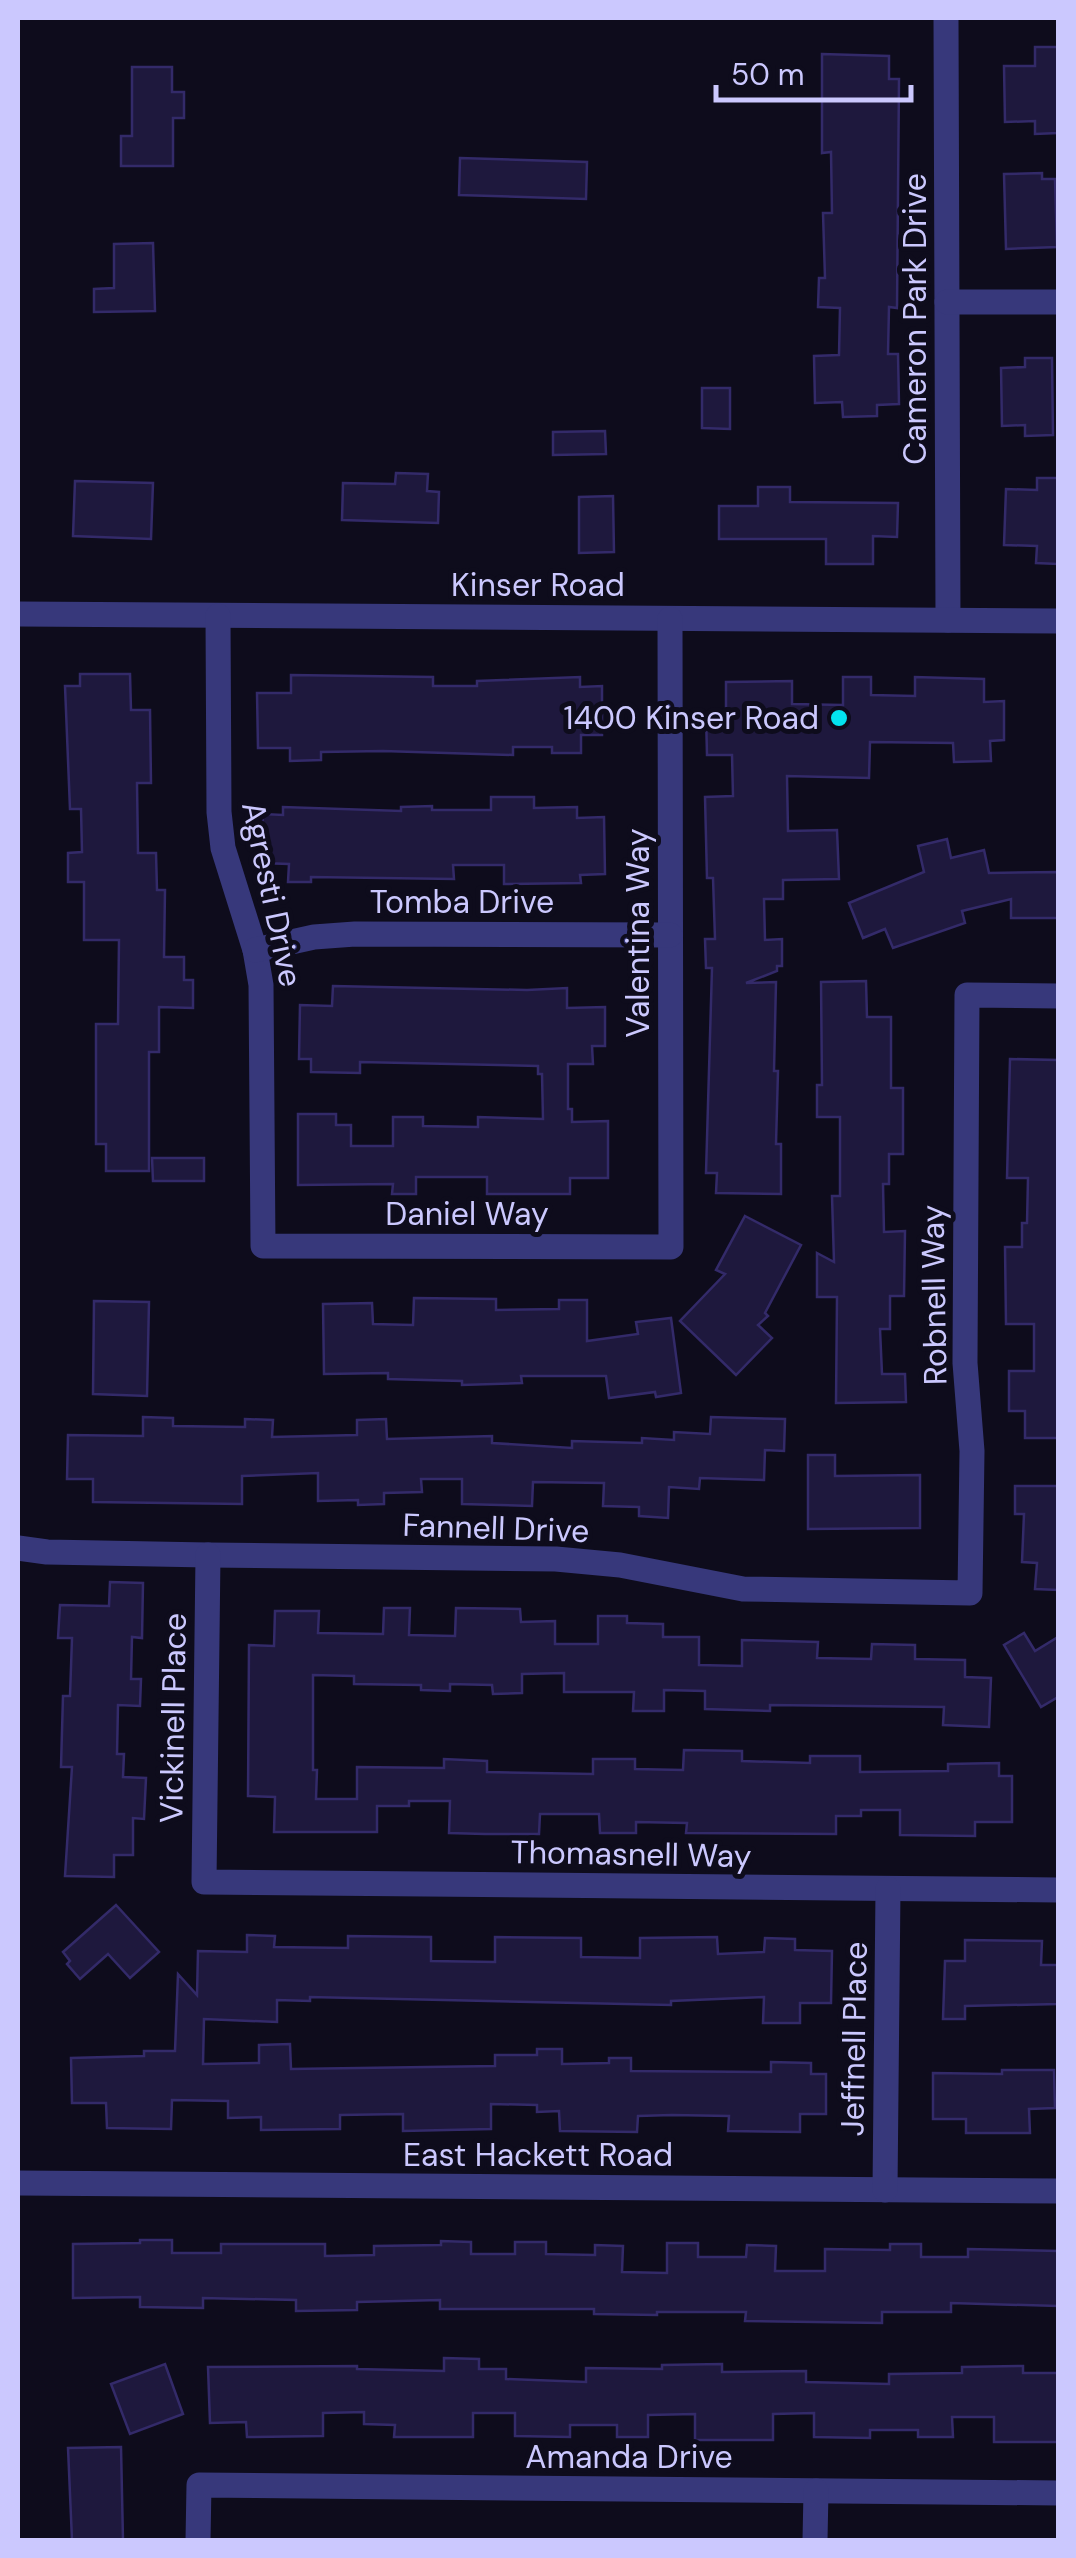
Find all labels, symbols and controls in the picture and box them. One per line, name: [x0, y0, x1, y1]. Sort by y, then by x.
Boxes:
scale bar: [716, 40, 911, 102]
text: 50 m: [731, 55, 805, 94]
street label: Cameron Park Drive: [894, 173, 936, 465]
street label: Kinser Road: [451, 564, 625, 606]
place label: 1400 Kinser Road: [563, 697, 819, 739]
marker: 1400 Kinser Road: [828, 707, 850, 729]
street label: Agresti Drive: [232, 797, 312, 991]
street label: Valentina Way: [617, 828, 659, 1038]
street label: Tomba Drive: [370, 881, 554, 923]
street label: Daniel Way: [385, 1193, 549, 1235]
street label: Robnell Way: [911, 1204, 957, 1386]
street label: Fannell Drive: [402, 1504, 590, 1552]
street label: Vickinell Place: [150, 1613, 196, 1823]
street label: Thomasnell Way: [510, 1831, 752, 1877]
street label: Jeffnell Place: [831, 1941, 877, 2137]
street label: East Hackett Road: [403, 2134, 673, 2176]
street label: Amanda Drive: [525, 2436, 733, 2478]

